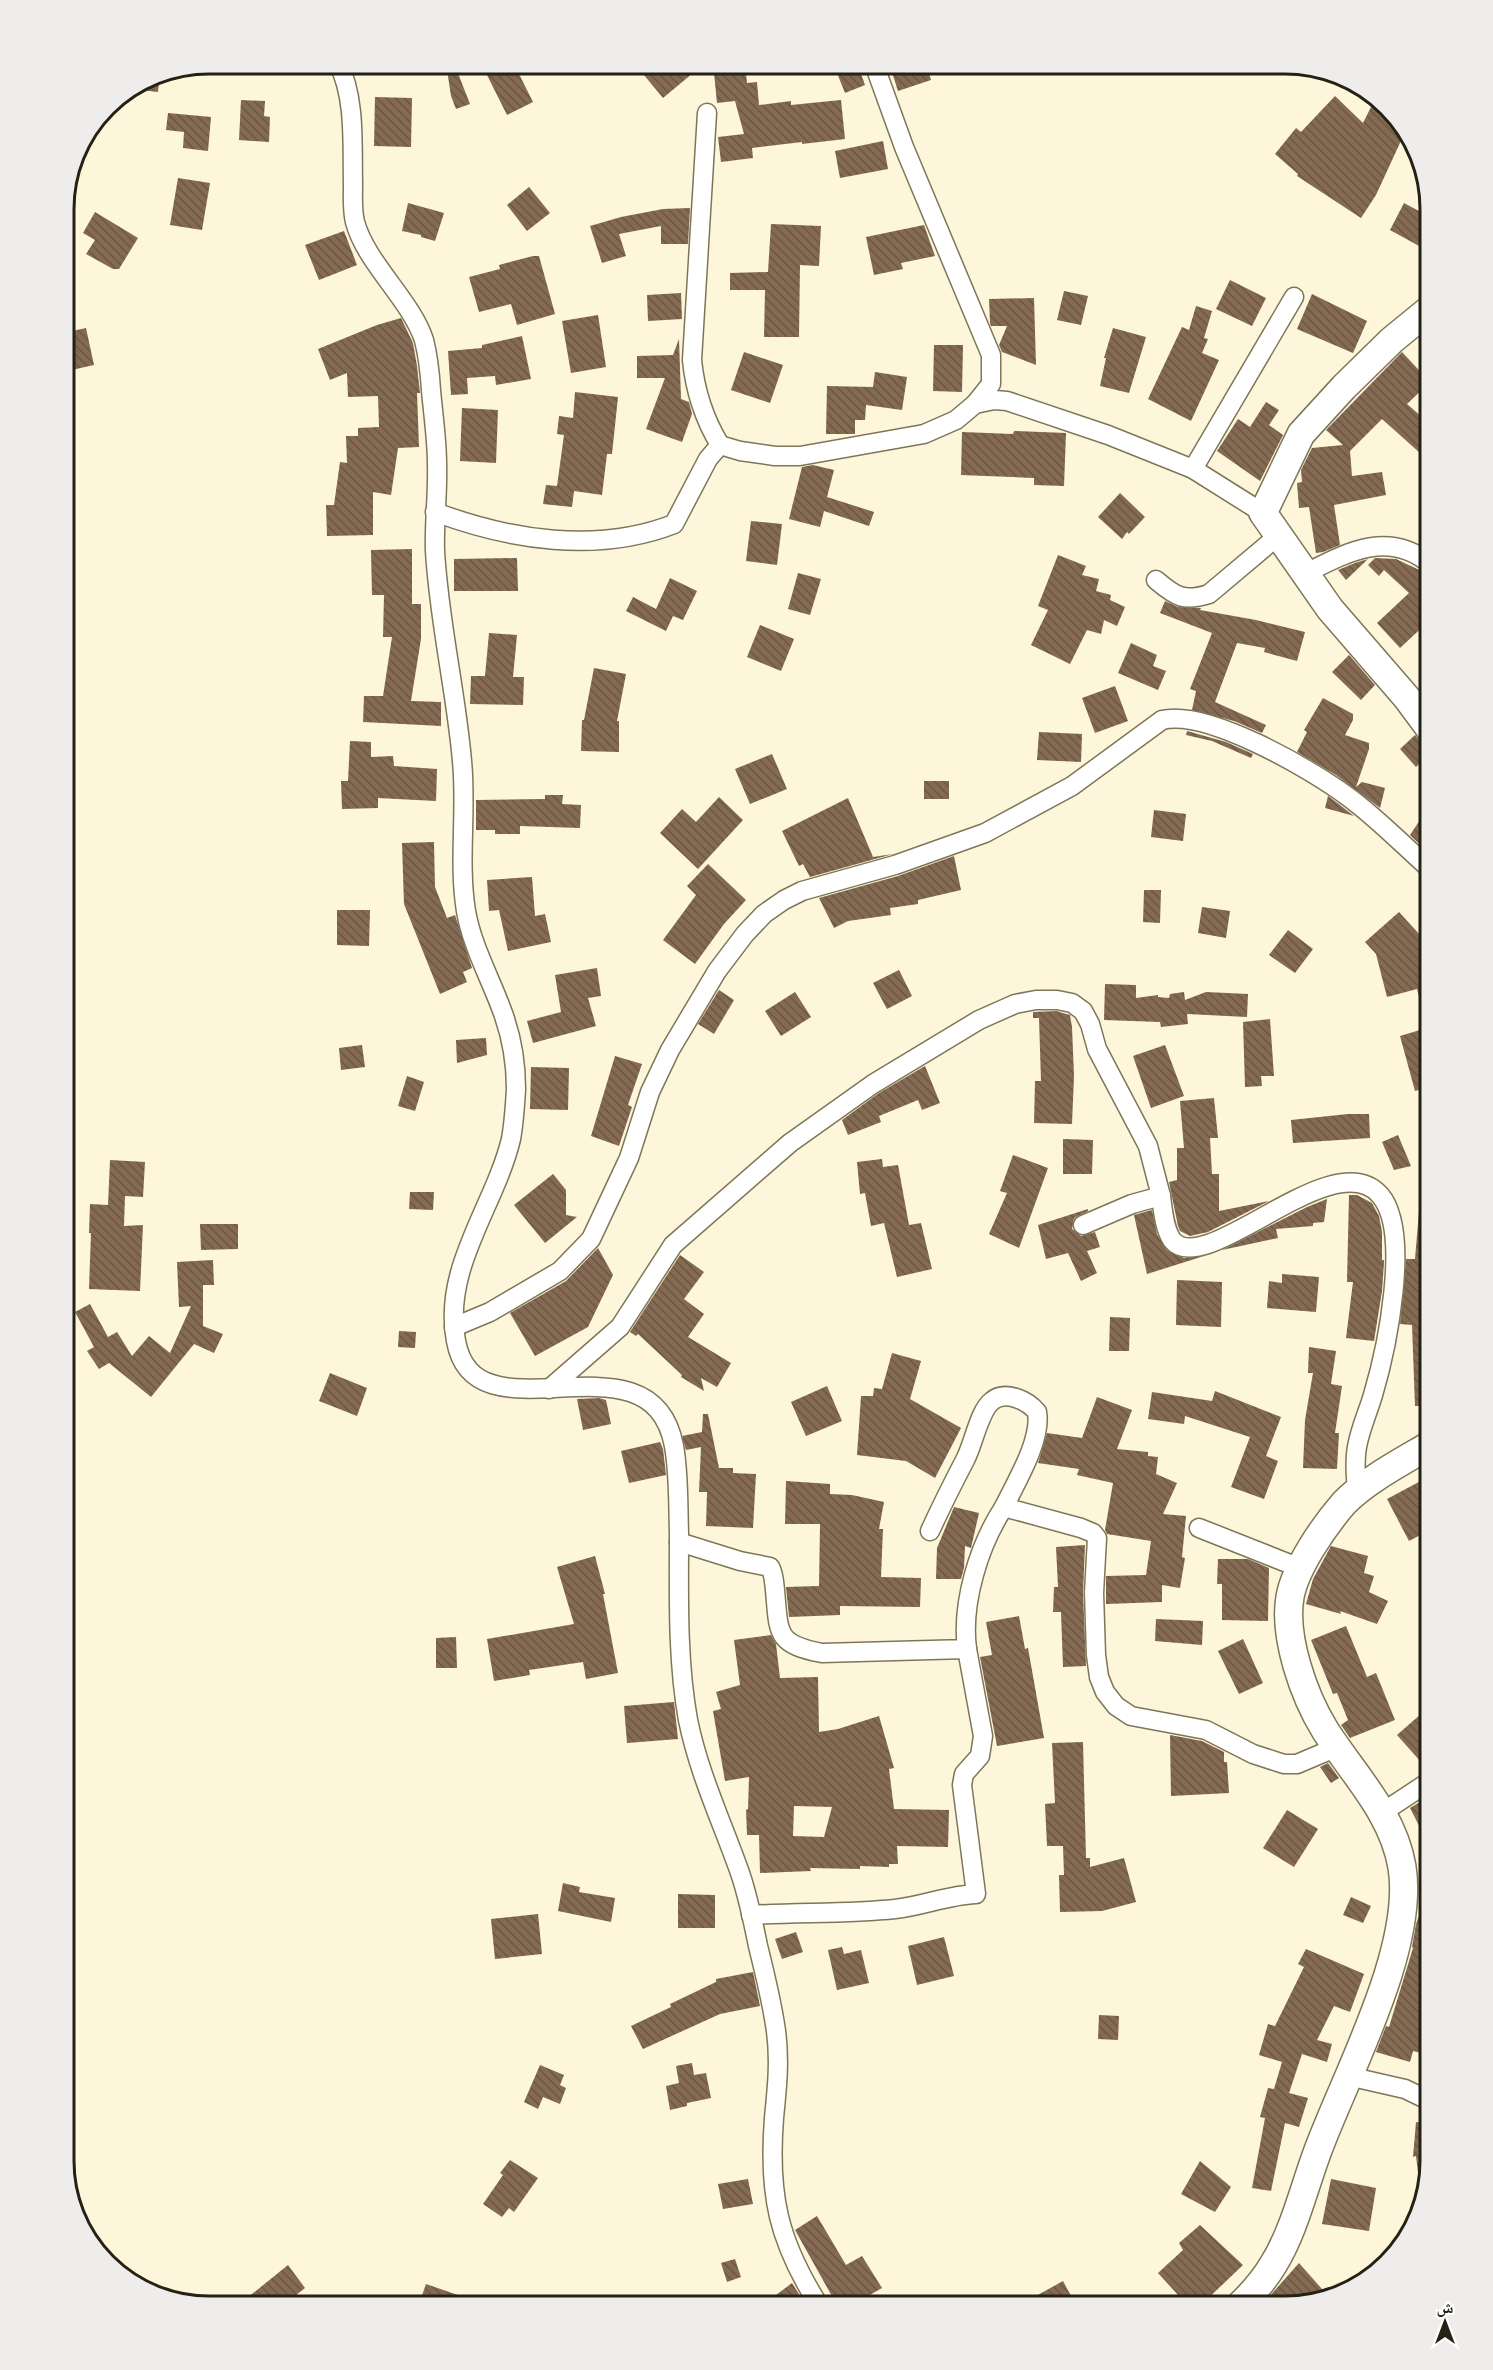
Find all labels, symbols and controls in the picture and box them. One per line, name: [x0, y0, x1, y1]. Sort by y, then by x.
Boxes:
north arrow: [1415, 2292, 1475, 2352]
text: ش: [1437, 2299, 1454, 2319]

